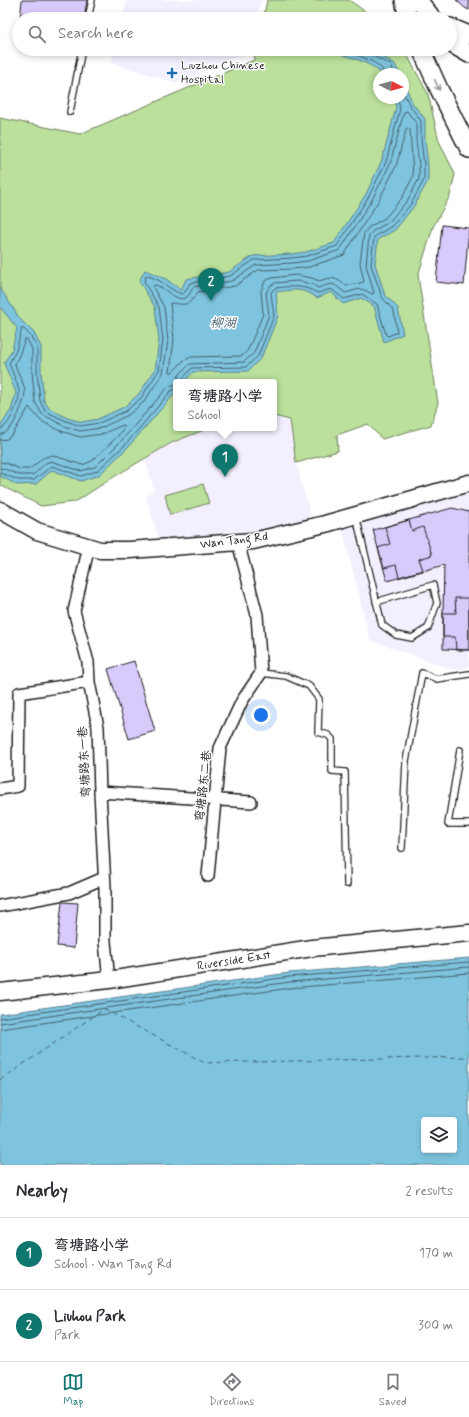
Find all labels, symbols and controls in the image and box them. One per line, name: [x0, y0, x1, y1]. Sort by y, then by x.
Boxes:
search box: [12, 12, 457, 56]
icon: search: [26, 23, 48, 45]
text: Search here: [58, 24, 134, 44]
place label: Liuzhou Chinese Hospital: [181, 58, 265, 88]
marker: Liuzhou Chinese Hospital: [166, 67, 178, 79]
north arrow: [373, 68, 409, 104]
one-way arrow: [434, 78, 441, 90]
pin: 2: [198, 268, 224, 301]
water label: 柳湖: [210, 315, 238, 332]
popup: [173, 379, 277, 431]
text: 弯塘路小学: [187, 387, 263, 407]
text: School: [187, 407, 221, 424]
pin: 1: [212, 444, 238, 477]
street label: Wan Tang Rd: [199, 529, 269, 554]
your location: [251, 705, 271, 725]
street label: 弯塘路东一巷: [75, 726, 95, 798]
street label: 弯塘路东二巷: [192, 749, 216, 823]
street label: Riverside East: [196, 947, 273, 975]
map controls: [421, 1117, 457, 1153]
button: layers: [421, 1117, 457, 1153]
text: Nearby: [16, 1180, 68, 1202]
text: 2 results: [406, 1183, 453, 1200]
text: 弯塘路小学: [54, 1236, 129, 1256]
text: 1: [26, 1245, 32, 1262]
text: 170 m: [419, 1245, 453, 1262]
text: School · Wan Tang Rd: [54, 1256, 172, 1273]
text: Liuhou Park: [54, 1307, 126, 1327]
text: 2: [26, 1317, 32, 1334]
text: 300 m: [418, 1317, 453, 1334]
text: Park: [54, 1327, 80, 1344]
tab: Map: [62, 1371, 84, 1409]
tab: Directions: [209, 1371, 254, 1409]
tab: Saved: [379, 1371, 407, 1409]

